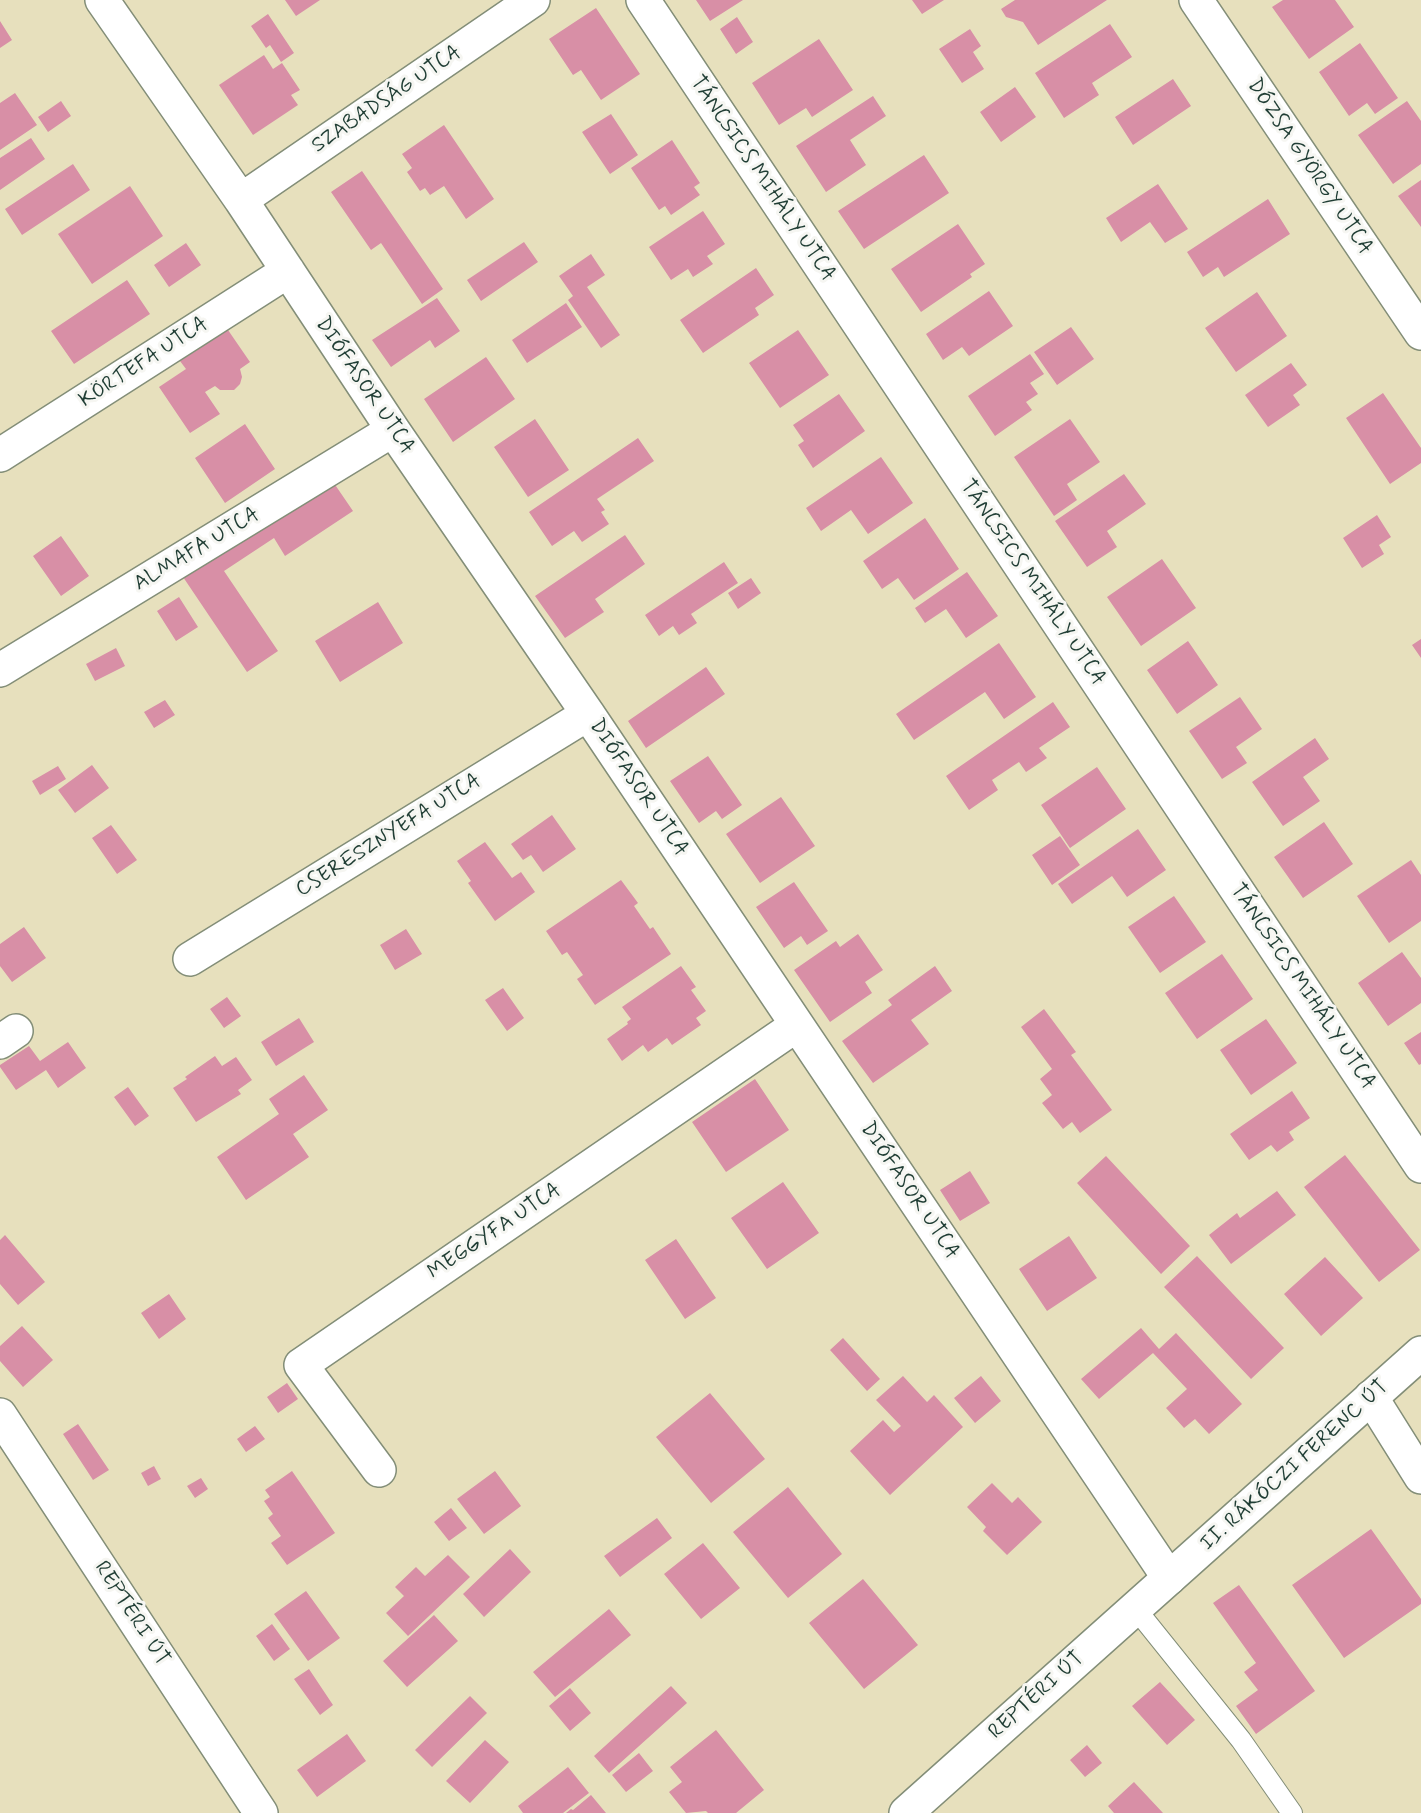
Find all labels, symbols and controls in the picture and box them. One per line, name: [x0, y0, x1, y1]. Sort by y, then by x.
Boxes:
street label: SZABADSÁG UTCA: [307, 41, 467, 159]
street label: TÁNCSICS MIHÁLY UTCA: [684, 71, 840, 287]
street label: DÓZSA GYÖRGY UTCA: [1241, 74, 1377, 260]
street label: KÖRTEFA UTCA: [75, 312, 213, 414]
street label: DIÓFASOR UTCA: [309, 313, 419, 459]
street label: TÁNCSICS MIHÁLY UTCA: [954, 475, 1110, 691]
street label: ALMAFA UTCA: [130, 503, 264, 597]
street label: DIÓFASOR UTCA: [583, 715, 693, 861]
street label: CSERESZNYEFA UTCA: [292, 769, 486, 903]
street label: TÁNCSICS MIHÁLY UTCA: [1224, 879, 1380, 1095]
street label: DIÓFASOR UTCA: [854, 1118, 964, 1264]
street label: MEGGYFA UTCA: [424, 1178, 566, 1286]
street label: II. RÁKÓCZI FERENC ÚT: [1196, 1375, 1394, 1557]
street label: REPTÉRI ÚT: [88, 1557, 174, 1671]
street label: REPTÉRI ÚT: [984, 1647, 1090, 1745]

